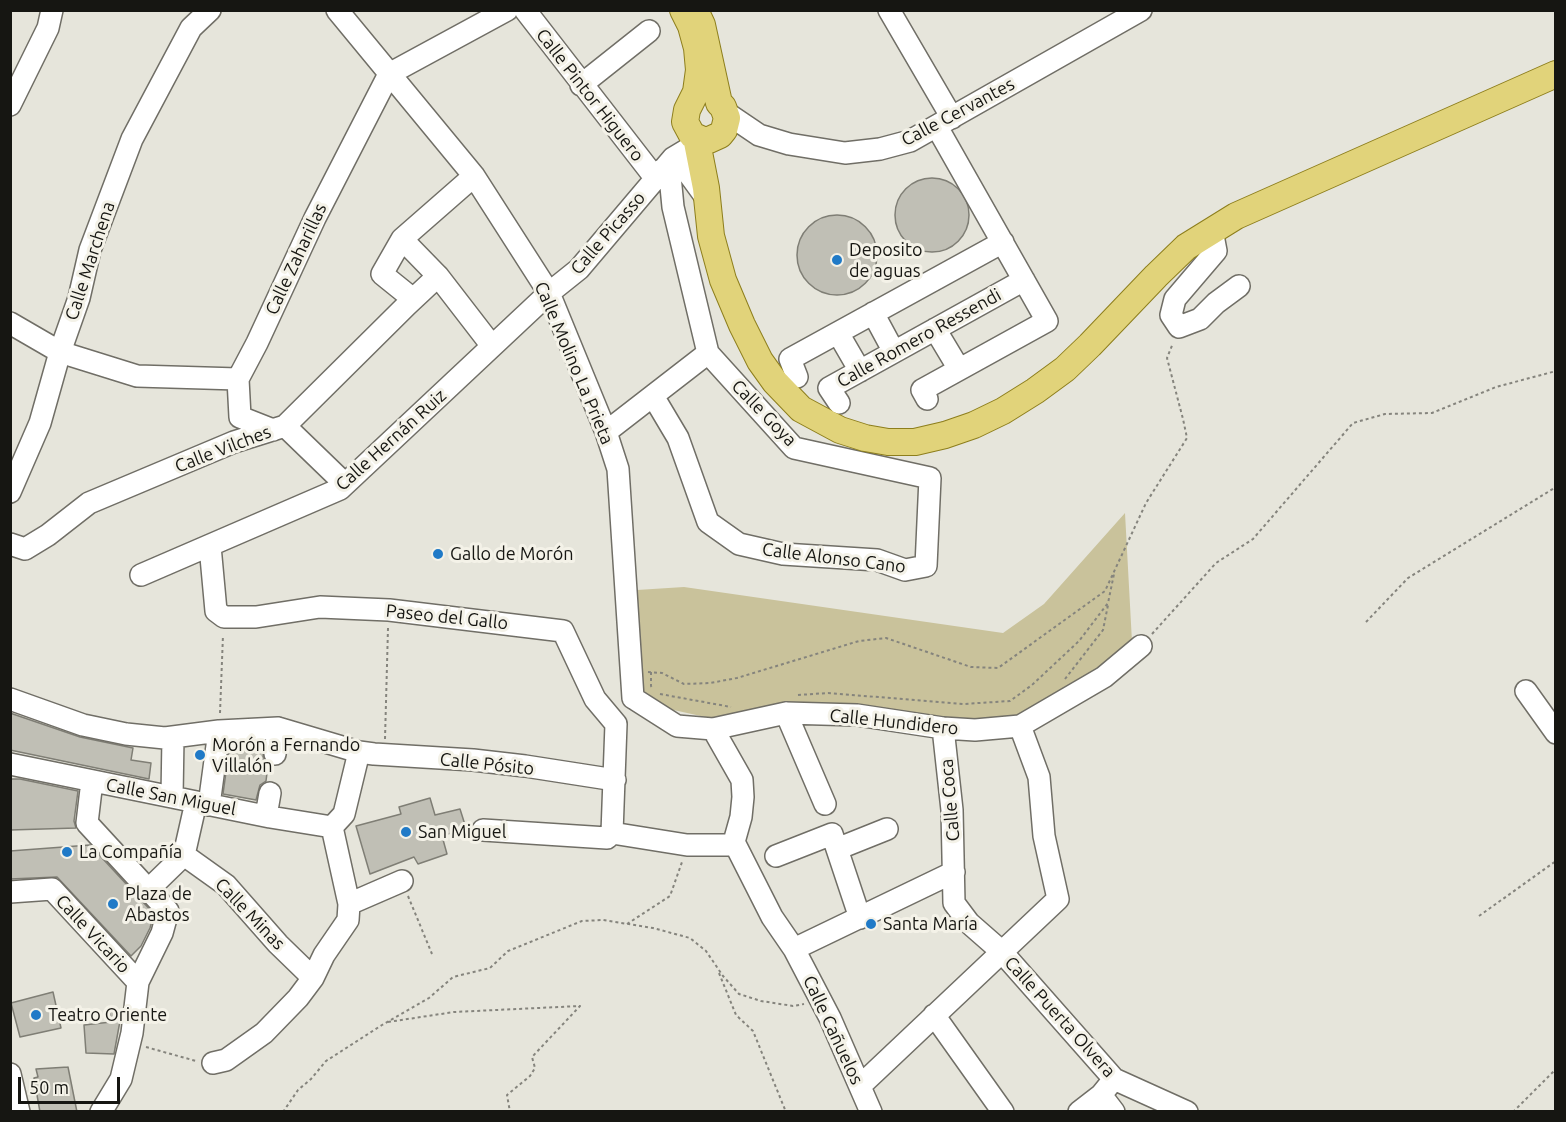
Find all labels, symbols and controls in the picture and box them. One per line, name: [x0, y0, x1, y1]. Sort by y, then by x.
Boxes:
street label: Calle Pintor Higuero: [531, 24, 649, 166]
street label: Calle Cervantes: [898, 73, 1018, 151]
street label: Calle Picasso: [566, 187, 650, 279]
street label: Calle Marchena: [61, 199, 119, 323]
street label: Calle Zaharillas: [261, 200, 331, 318]
place label: Deposito de aguas: [849, 239, 922, 282]
marker: Deposito de aguas: [830, 253, 844, 267]
street label: Calle Molino La Prieta: [530, 278, 618, 448]
street label: Calle Romero Ressendi: [833, 284, 1005, 392]
street label: Calle Goya: [727, 375, 801, 451]
street label: Calle Hernán Ruiz: [331, 385, 451, 495]
street label: Calle Vilches: [172, 421, 274, 477]
street label: Calle Alonso Cano: [761, 538, 907, 578]
place label: Gallo de Morón: [450, 543, 574, 565]
marker: Gallo de Morón: [431, 547, 445, 561]
street label: Paseo del Gallo: [385, 600, 509, 634]
street label: Calle Hundidero: [828, 704, 960, 740]
place label: Morón a Fernando Villalón: [212, 734, 360, 777]
marker: Morón a Fernando Villalón: [193, 748, 207, 762]
street label: Calle Pósito: [439, 748, 535, 780]
street label: Calle Coca: [936, 758, 964, 842]
street label: Calle San Miguel: [104, 774, 238, 820]
place label: San Miguel: [418, 821, 506, 843]
marker: San Miguel: [399, 825, 413, 839]
place label: La Compañía: [79, 841, 182, 863]
marker: La Compañía: [60, 845, 74, 859]
street label: Calle Minas: [211, 874, 289, 954]
place label: Plaza de Abastos: [125, 883, 192, 926]
street label: Calle Vicario: [51, 890, 135, 978]
marker: Plaza de Abastos: [106, 897, 120, 911]
place label: Santa María: [883, 913, 978, 935]
marker: Santa María: [864, 917, 878, 931]
street label: Calle Puerta Olvera: [1000, 952, 1120, 1082]
street label: Calle Cañuelos: [798, 972, 868, 1088]
place label: Teatro Oriente: [48, 1004, 167, 1026]
marker: Teatro Oriente: [29, 1008, 43, 1022]
scale bar: [21, 1065, 123, 1103]
text: 50 m: [29, 1077, 69, 1097]

